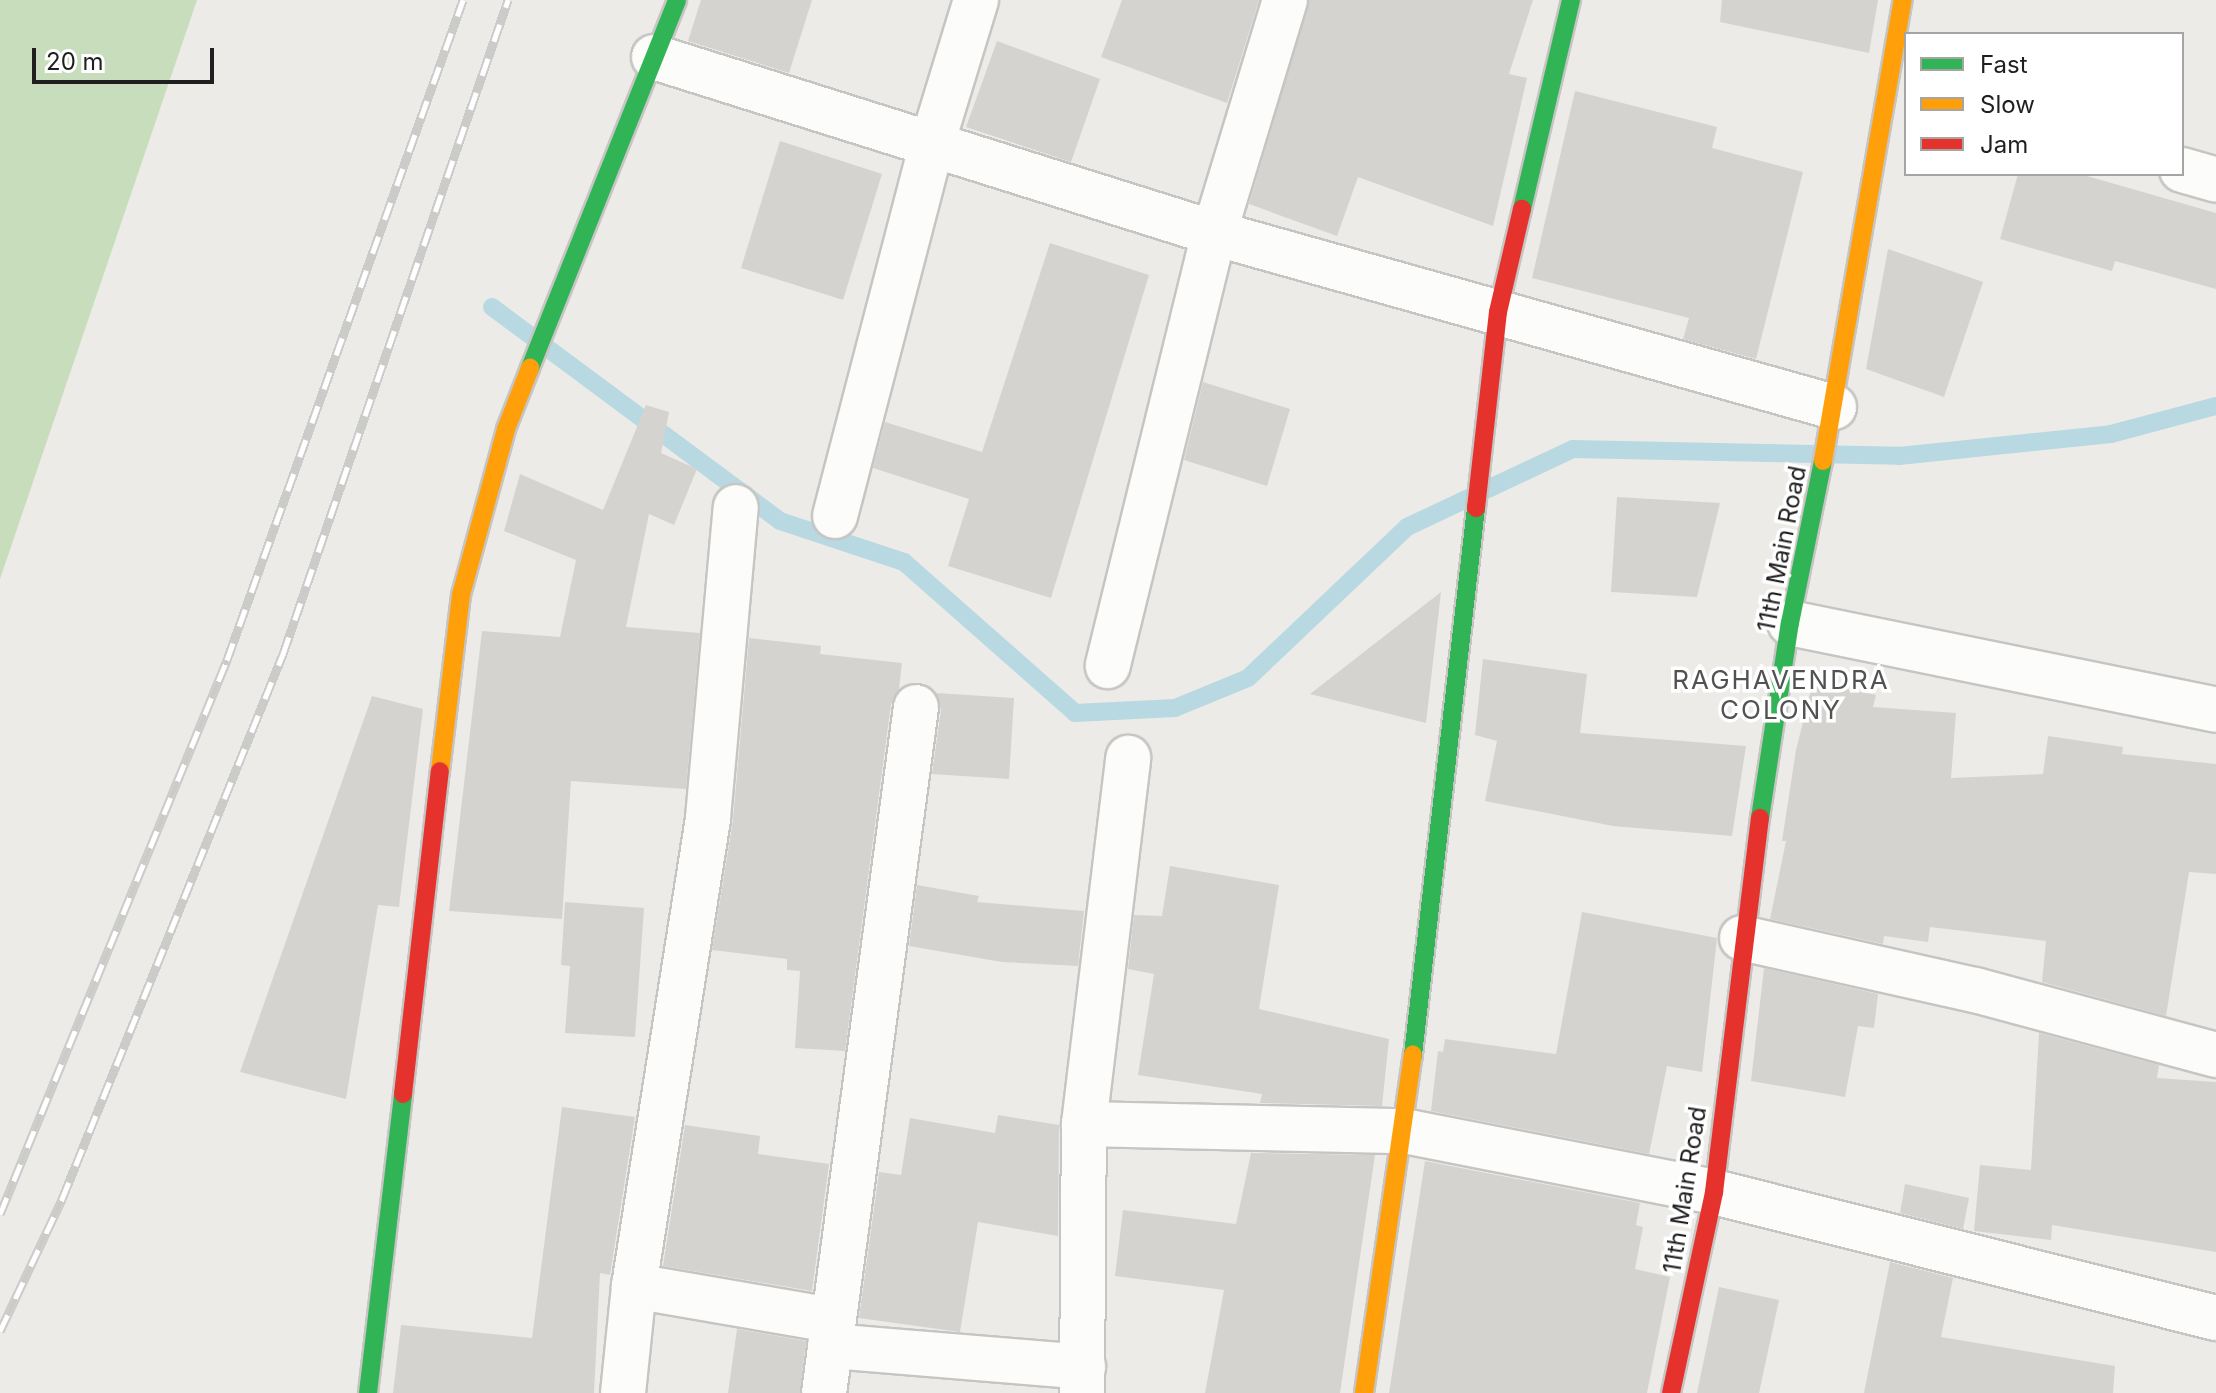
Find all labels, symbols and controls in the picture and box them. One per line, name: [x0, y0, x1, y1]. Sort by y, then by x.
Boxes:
scale bar: [36, 32, 218, 82]
legend: [1904, 32, 2184, 176]
text: 20 m: [46, 47, 104, 76]
text: Fast: [1980, 50, 2028, 79]
text: Slow: [1980, 90, 2035, 119]
text: Jam: [1980, 130, 2028, 159]
street label: 11th Main Road: [1752, 464, 1812, 634]
district label: RAGHAVENDRA COLONY: [1672, 664, 1890, 726]
street label: 11th Main Road: [1658, 1105, 1712, 1275]

